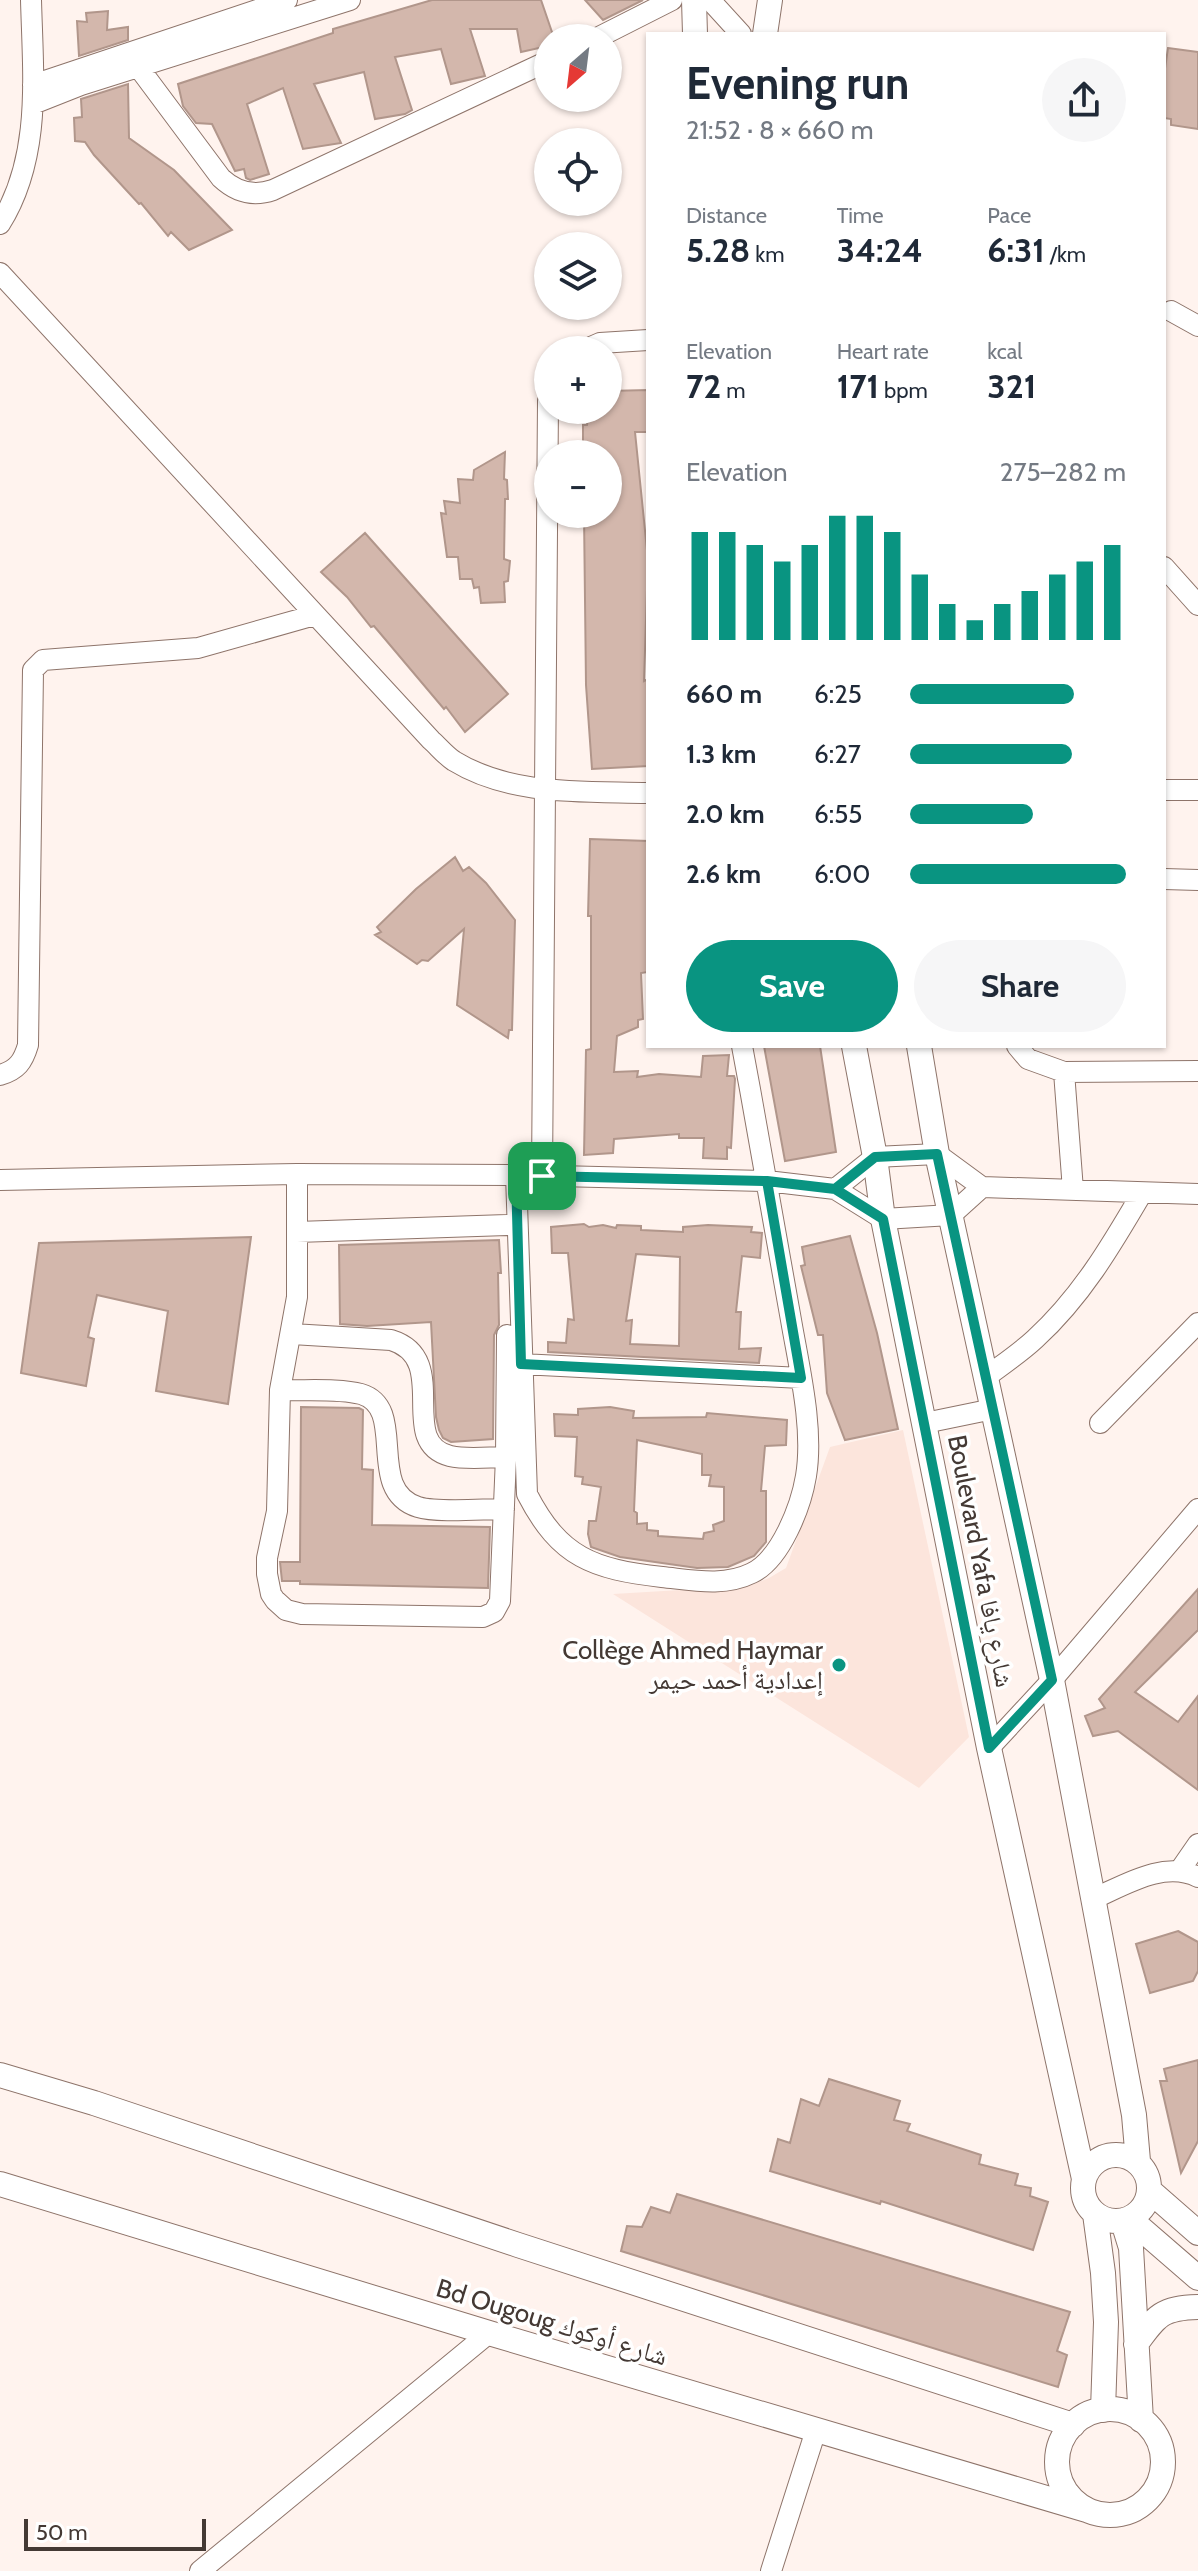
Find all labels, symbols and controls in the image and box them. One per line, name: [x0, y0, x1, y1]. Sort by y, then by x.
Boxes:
north arrow: [534, 24, 622, 112]
map controls: [534, 24, 622, 528]
text: Evening run: [686, 57, 909, 110]
button: share: [1042, 58, 1126, 142]
text: 21:52 · 8 × 660 m: [686, 114, 873, 146]
button: locate: [534, 128, 622, 216]
text: Distance: [686, 202, 767, 229]
text: Time: [837, 202, 883, 229]
text: Pace: [987, 202, 1031, 229]
text: 5.28: [686, 229, 750, 271]
text: 34:24: [837, 229, 923, 271]
text: 6:31: [987, 229, 1045, 271]
button: layers: [534, 232, 622, 320]
text: km: [750, 241, 784, 268]
text: /km: [1045, 241, 1086, 268]
button: +: [534, 336, 622, 424]
text: Elevation: [686, 338, 772, 365]
text: Heart rate: [837, 338, 929, 365]
text: kcal: [987, 338, 1022, 365]
text: 72: [686, 365, 721, 407]
text: 171: [837, 365, 879, 407]
text: 321: [987, 365, 1036, 407]
text: m: [721, 377, 746, 404]
text: bpm: [879, 377, 928, 404]
button: −: [534, 440, 622, 528]
text: Elevation: [686, 456, 788, 488]
text: 275–282 m: [1000, 456, 1126, 488]
text: 660 m: [686, 678, 762, 710]
text: 6:25: [814, 678, 862, 710]
text: 1.3 km: [686, 738, 756, 770]
text: 6:27: [814, 738, 861, 770]
text: 2.0 km: [686, 798, 765, 830]
text: 6:55: [814, 798, 862, 830]
text: 2.6 km: [686, 858, 761, 890]
text: 6:00: [814, 858, 870, 890]
button: Save: [686, 940, 898, 1032]
button: Share: [914, 940, 1126, 1032]
pin: [508, 1142, 576, 1210]
icon: arrive: [520, 1154, 564, 1198]
street label: Boulevard Yafa شارع يافا: [941, 1432, 1021, 1690]
place label: Collège Ahmed Haymar إعدادية أحمد حيمر: [562, 1634, 824, 1697]
marker: Collège Ahmed Haymar إعدادية أحمد حيمر: [830, 1656, 848, 1674]
street label: Bd Ougoug شارع أوكوك: [433, 2272, 671, 2372]
scale bar: [24, 2515, 206, 2551]
text: 50 m: [36, 2519, 88, 2546]

